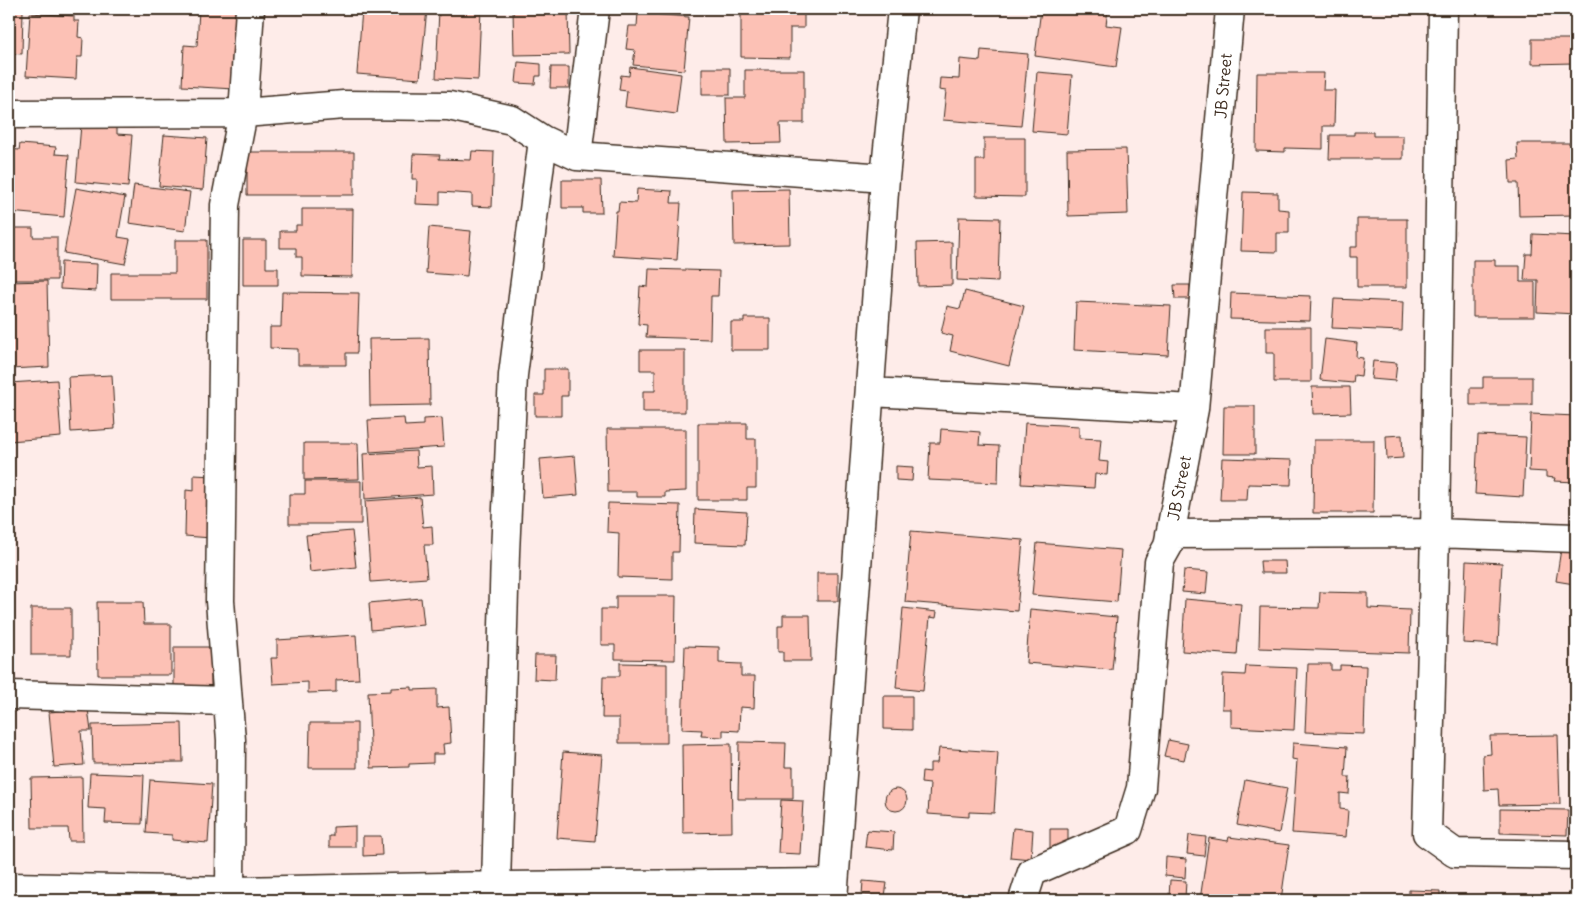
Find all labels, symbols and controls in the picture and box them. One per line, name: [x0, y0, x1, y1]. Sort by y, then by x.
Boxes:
street label: JB Street: [1210, 52, 1236, 119]
street label: JB Street: [1163, 453, 1195, 522]

